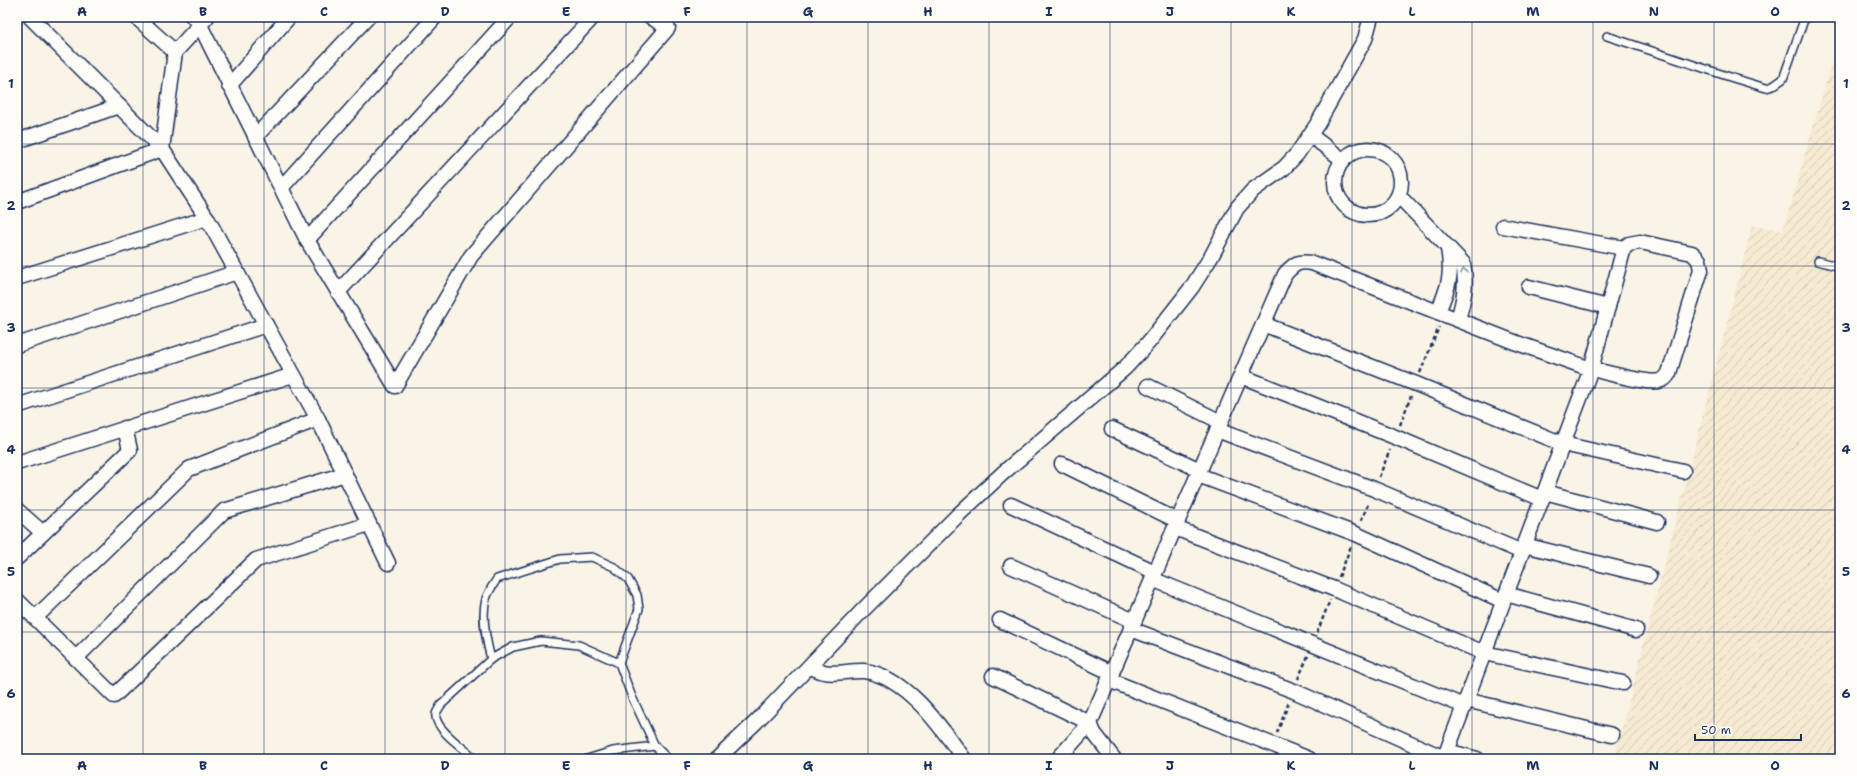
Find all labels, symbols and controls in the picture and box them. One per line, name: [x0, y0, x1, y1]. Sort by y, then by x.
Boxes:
text: A: [77, 3, 87, 20]
text: B: [199, 3, 207, 20]
text: C: [320, 3, 328, 20]
text: D: [440, 3, 450, 20]
text: E: [562, 3, 571, 20]
text: F: [683, 3, 691, 20]
text: G: [803, 3, 814, 20]
text: H: [923, 3, 933, 20]
text: I: [1045, 3, 1053, 20]
text: J: [1166, 3, 1174, 20]
text: K: [1287, 3, 1296, 20]
text: L: [1408, 3, 1416, 20]
text: M: [1526, 3, 1540, 20]
text: N: [1649, 3, 1659, 20]
text: O: [1770, 3, 1780, 20]
text: 1: [8, 75, 14, 92]
text: 1: [1843, 75, 1849, 92]
text: 2: [6, 197, 16, 214]
text: 2: [1841, 197, 1851, 214]
one-way arrow: [1460, 268, 1469, 274]
text: 3: [6, 319, 16, 336]
text: 3: [1841, 319, 1851, 336]
text: 4: [6, 441, 16, 458]
text: 4: [1841, 441, 1851, 458]
text: 5: [7, 563, 15, 580]
text: 5: [1842, 563, 1850, 580]
text: 6: [6, 685, 16, 702]
text: 6: [1841, 685, 1851, 702]
scale bar: [1695, 716, 1801, 742]
text: 50 m: [1701, 722, 1731, 738]
text: A: [77, 757, 87, 774]
text: B: [199, 757, 207, 774]
text: C: [320, 757, 328, 774]
text: D: [440, 757, 450, 774]
text: E: [562, 757, 571, 774]
text: F: [683, 757, 691, 774]
text: G: [803, 757, 814, 774]
text: H: [923, 757, 933, 774]
text: I: [1045, 757, 1053, 774]
text: J: [1166, 757, 1174, 774]
text: K: [1287, 757, 1296, 774]
text: L: [1408, 757, 1416, 774]
text: M: [1526, 757, 1540, 774]
text: N: [1649, 757, 1659, 774]
text: O: [1770, 757, 1780, 774]

